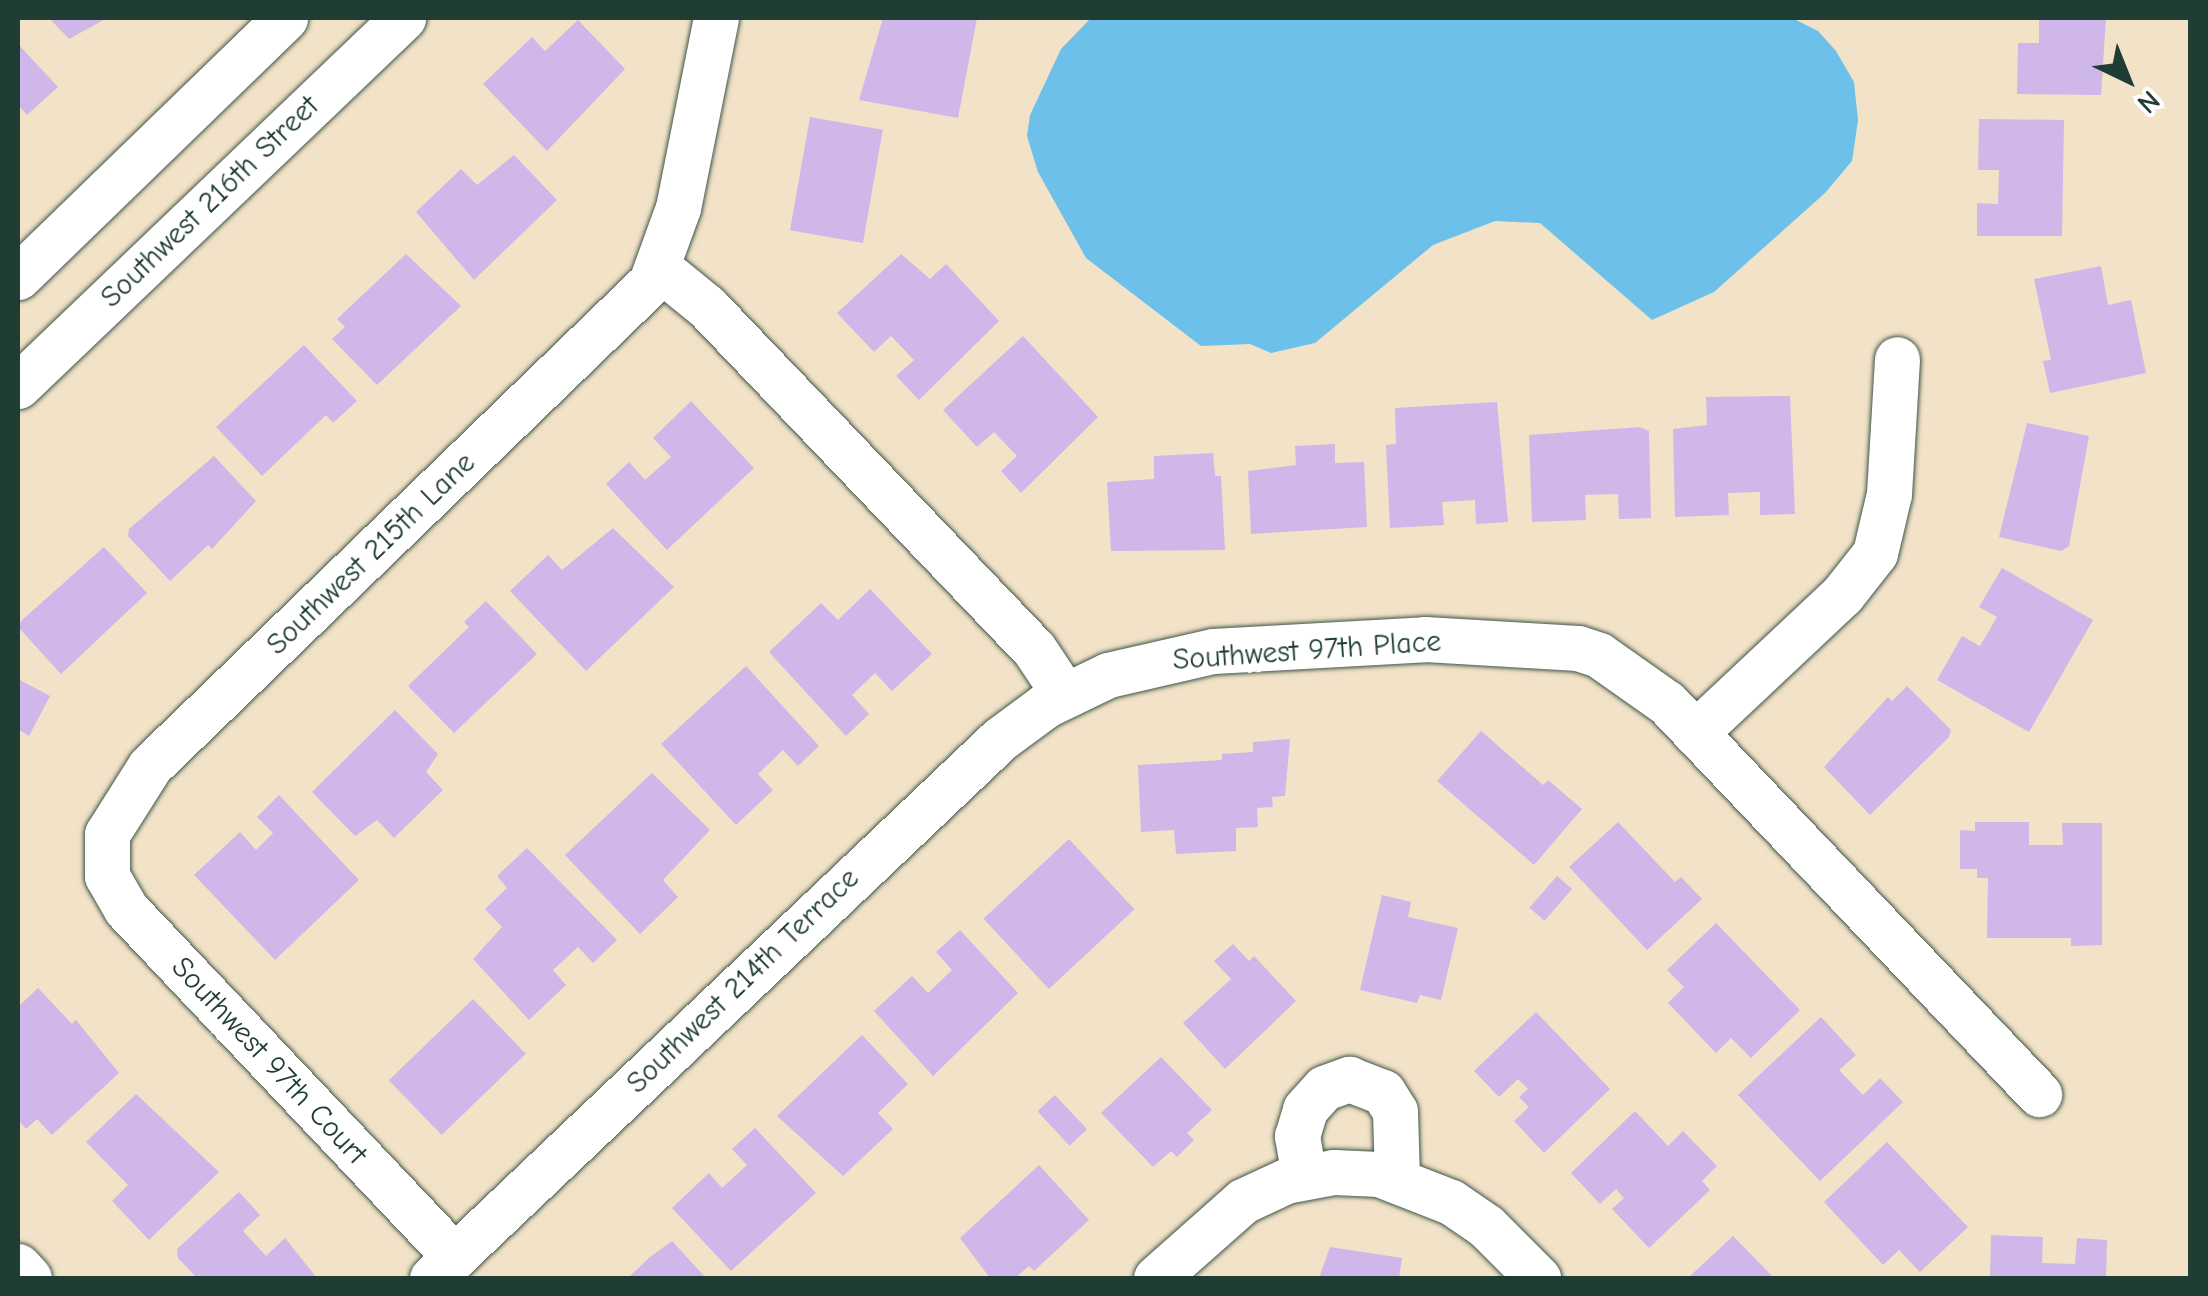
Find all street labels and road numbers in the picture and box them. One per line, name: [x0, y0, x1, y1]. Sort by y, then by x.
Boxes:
street label: Southwest 216th Street: [93, 88, 327, 316]
street label: Southwest 215th Lane: [259, 445, 483, 663]
street label: Southwest 97th Place: [1172, 624, 1442, 678]
street label: Southwest 214th Terrace: [619, 861, 867, 1101]
street label: Southwest 97th Court: [163, 950, 375, 1172]

